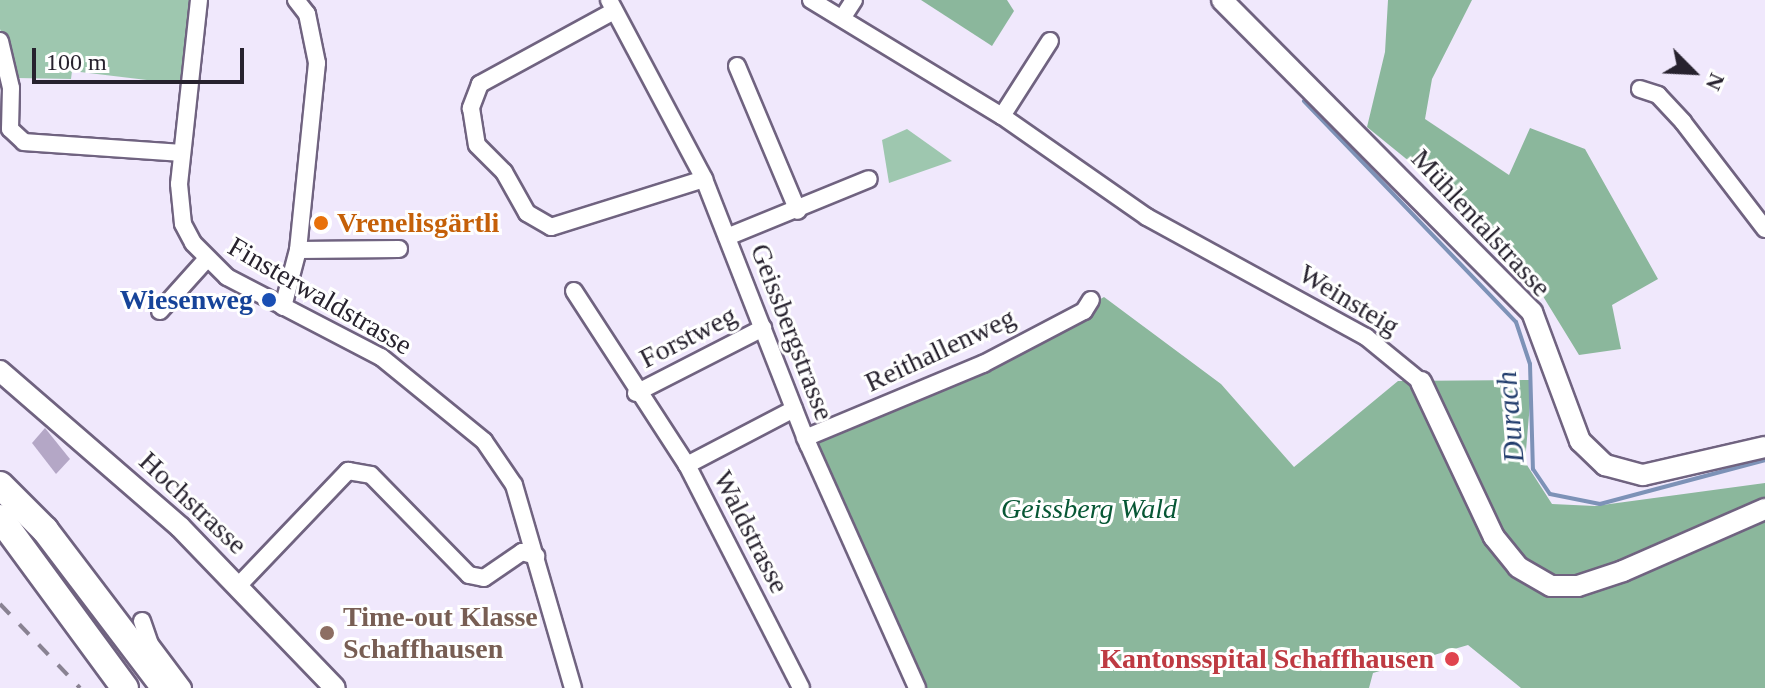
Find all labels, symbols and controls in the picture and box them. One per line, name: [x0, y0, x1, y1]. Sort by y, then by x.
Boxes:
scale bar: [36, 32, 248, 82]
north arrow: [1653, 32, 1733, 112]
text: 100 m: [46, 49, 107, 75]
text: N: [1701, 70, 1730, 94]
street label: Mühlentalstrasse: [1404, 142, 1558, 304]
place label: Vrenelisgärtli: [337, 206, 499, 240]
marker: Vrenelisgärtli: [312, 214, 330, 232]
street label: Finsterwaldstrasse: [222, 230, 418, 362]
street label: Geissbergstrasse: [743, 239, 841, 425]
street label: Weinsteig: [1293, 257, 1405, 343]
place label: Wiesenweg: [120, 283, 253, 317]
marker: Wiesenweg: [260, 291, 278, 309]
street label: Forstweg: [634, 298, 742, 376]
street label: Reithallenweg: [860, 301, 1020, 399]
water label: Durach: [1488, 370, 1532, 464]
street label: Hochstrasse: [132, 445, 254, 561]
street label: Waldstrasse: [706, 465, 796, 599]
park label: Geissberg Wald: [1001, 492, 1177, 526]
place label: Time-out Klasse Schaffhausen: [343, 600, 538, 666]
marker: Time-out Klasse Schaffhausen: [318, 624, 336, 642]
place label: Kantonsspital Schaffhausen: [1100, 642, 1434, 676]
marker: Kantonsspital Schaffhausen: [1441, 648, 1463, 670]

